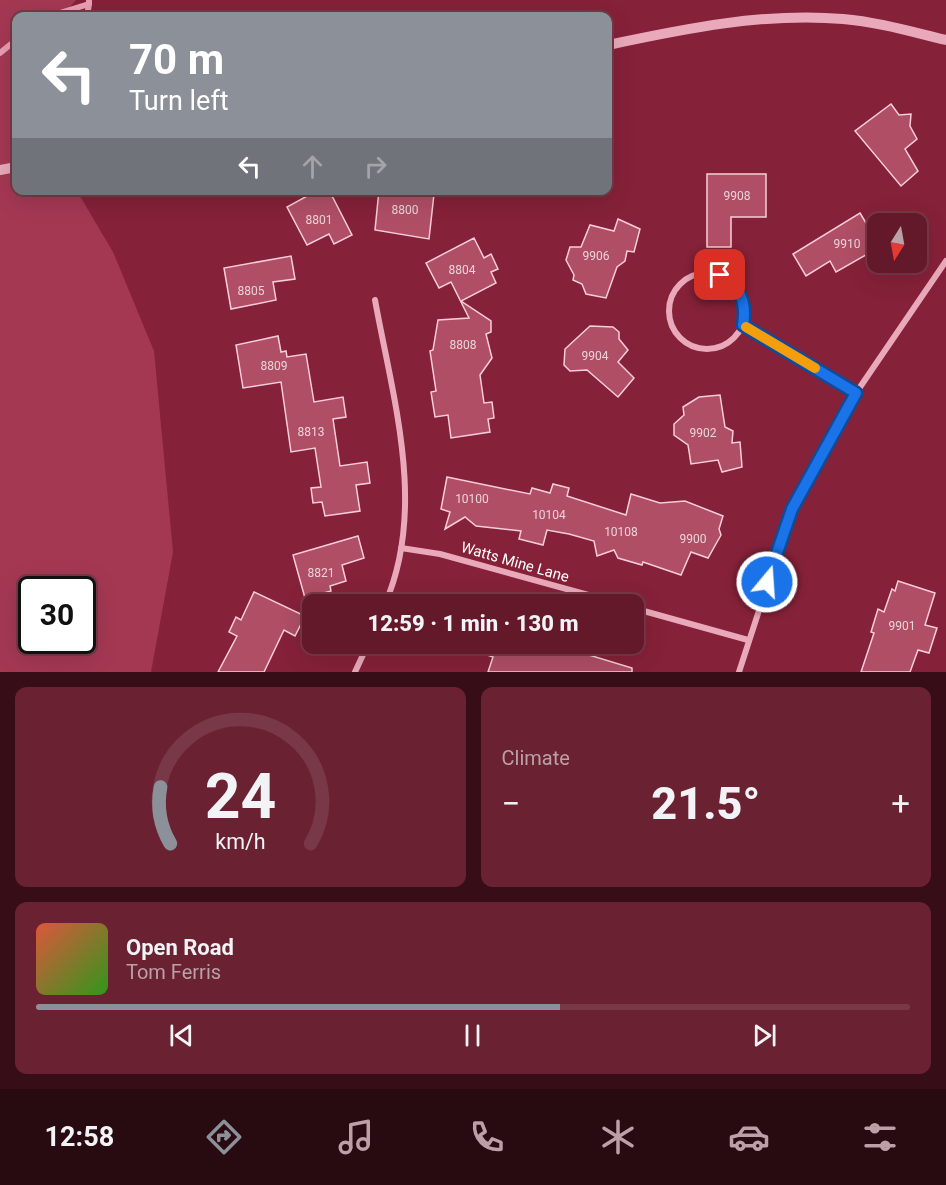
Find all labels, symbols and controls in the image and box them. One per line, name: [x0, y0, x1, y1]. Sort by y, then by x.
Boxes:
text: 70 m: [129, 35, 224, 84]
icon: left: [30, 36, 108, 114]
text: Turn left: [129, 85, 229, 117]
icon: left: [233, 150, 266, 183]
icon: ahead: [296, 150, 329, 183]
icon: right: [359, 150, 392, 183]
house number: 9908: [724, 189, 751, 203]
house number: 8800: [392, 203, 419, 217]
house number: 8801: [306, 213, 332, 227]
north arrow: [867, 213, 927, 273]
map controls: [867, 213, 927, 273]
house number: 9910: [834, 237, 861, 251]
house number: 9906: [583, 249, 610, 263]
pin: [694, 249, 745, 300]
icon: arrive: [703, 258, 736, 291]
house number: 8804: [449, 263, 476, 277]
house number: 8805: [238, 284, 265, 298]
house number: 8808: [450, 338, 477, 352]
house number: 9904: [582, 349, 609, 363]
house number: 8809: [261, 359, 287, 373]
house number: 8813: [298, 425, 324, 439]
house number: 9902: [690, 426, 717, 440]
house number: 10100: [455, 492, 489, 506]
house number: 10104: [532, 508, 566, 522]
house number: 10108: [604, 525, 638, 539]
house number: 9900: [680, 532, 707, 546]
street label: Watts Mine Lane: [459, 538, 571, 586]
position arrow: [735, 550, 799, 614]
house number: 8821: [308, 566, 334, 580]
speed limit sign: 30: [18, 576, 96, 654]
text: 12:59 · 1 min · 130 m: [368, 611, 578, 636]
house number: 9901: [889, 619, 915, 633]
text: Climate: [502, 746, 570, 770]
text: 24: [204, 760, 276, 833]
text: 21.5°: [651, 777, 760, 830]
text: −: [502, 784, 520, 823]
text: +: [891, 784, 910, 823]
text: km/h: [215, 829, 265, 854]
text: Open Road: [126, 935, 234, 960]
text: Tom Ferris: [126, 960, 221, 984]
icon: previous: [165, 1019, 198, 1052]
icon: pause: [456, 1019, 489, 1052]
icon: next: [748, 1019, 781, 1052]
icon: directions: [203, 1116, 245, 1158]
icon: music: [335, 1116, 377, 1158]
icon: phone: [466, 1116, 508, 1158]
icon: climate: [597, 1116, 639, 1158]
icon: car: [728, 1116, 770, 1158]
icon: filters: [859, 1116, 901, 1158]
text: 12:58: [45, 1121, 114, 1153]

